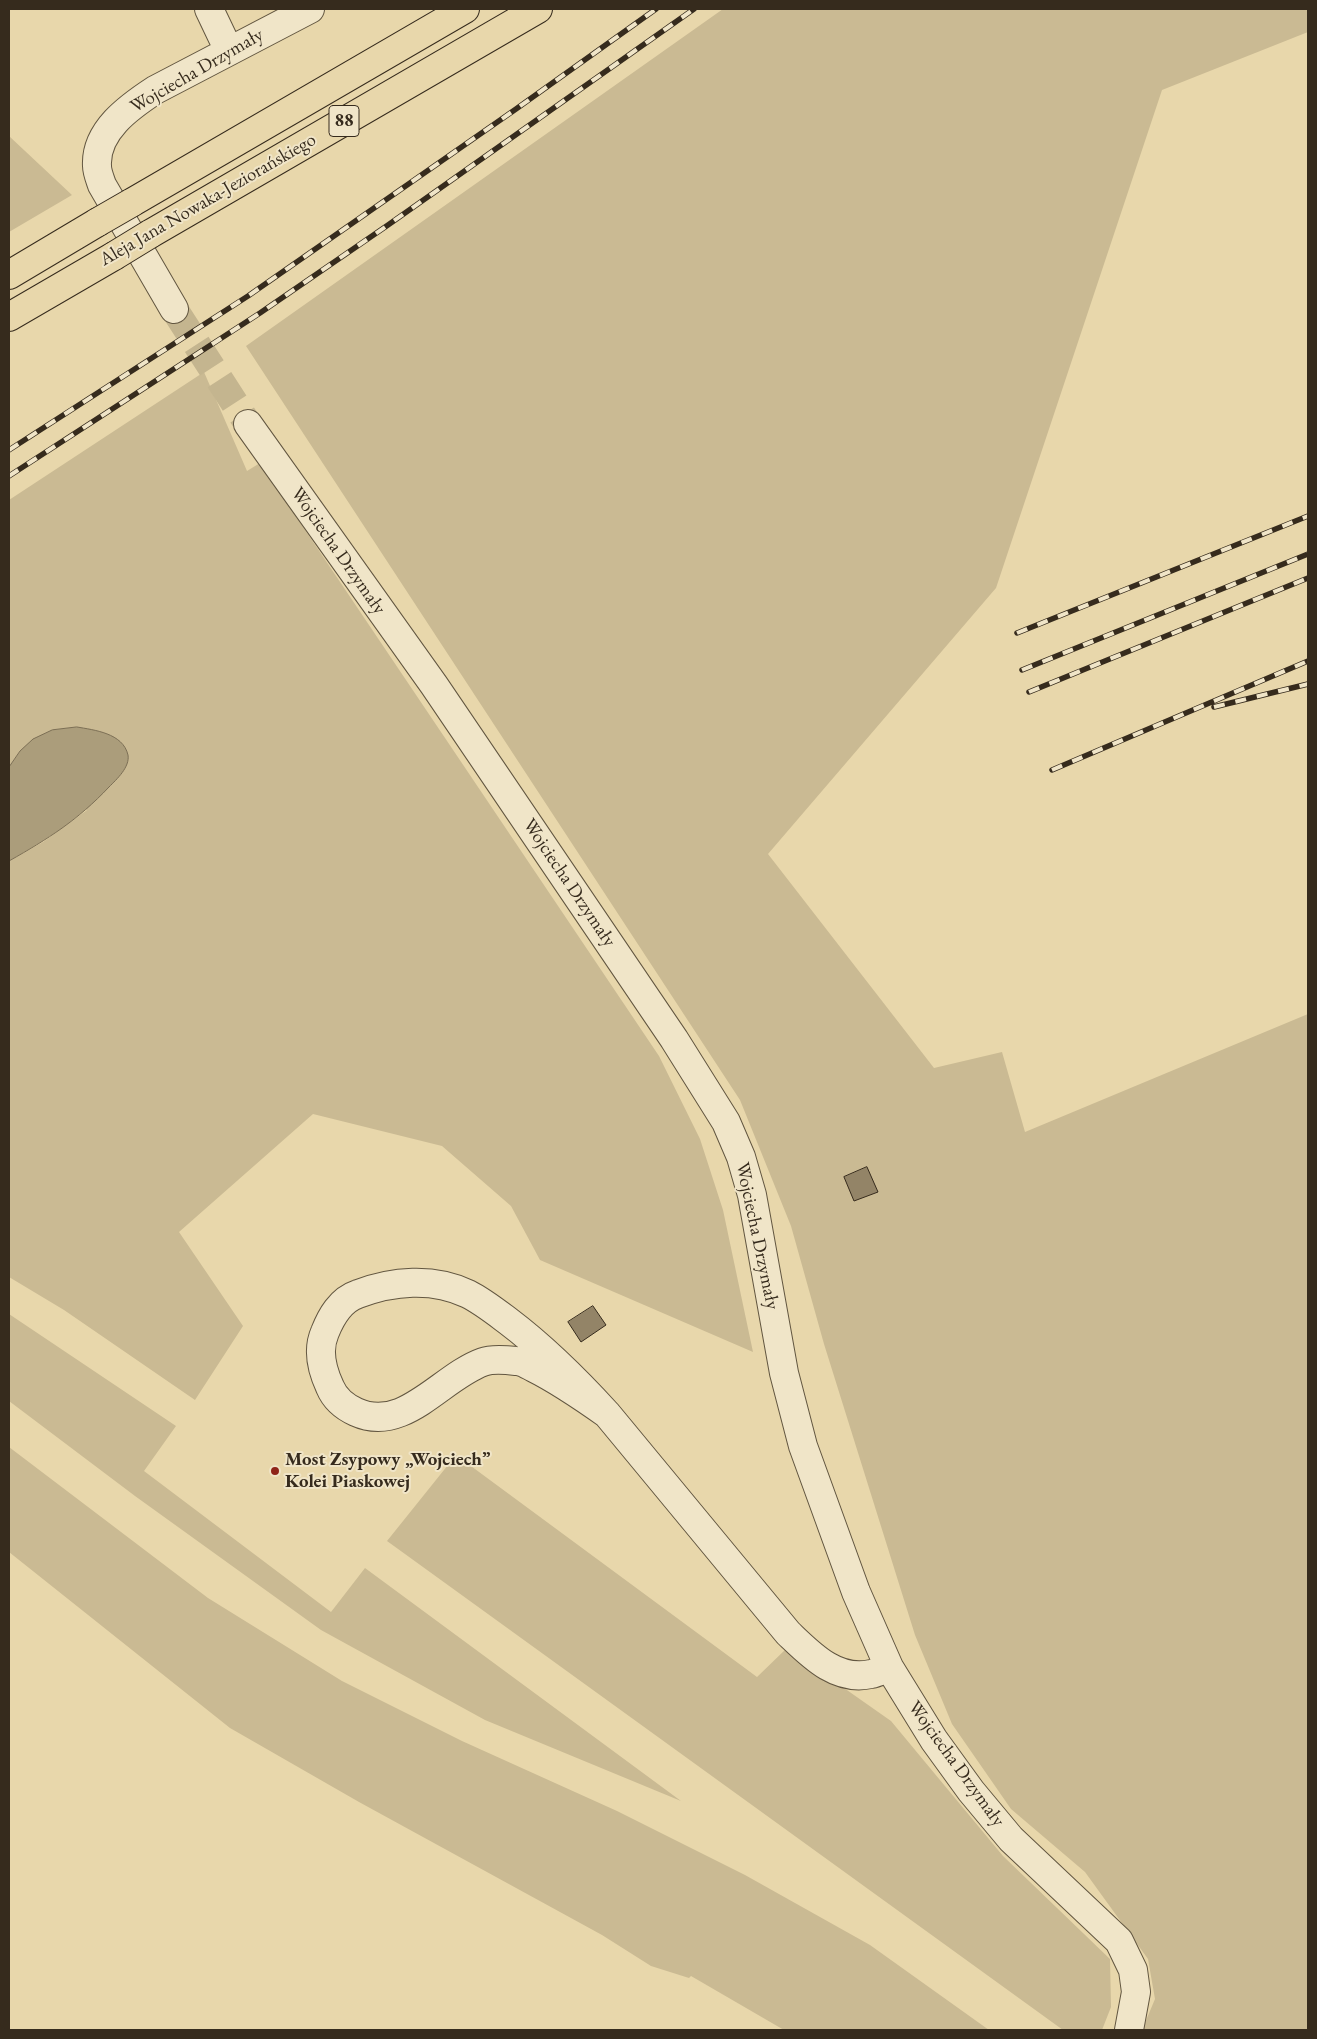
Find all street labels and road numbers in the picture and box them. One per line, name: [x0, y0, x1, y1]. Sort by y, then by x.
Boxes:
street label: Wojciecha Drzymały: [126, 24, 268, 118]
road number: 88: [329, 105, 359, 136]
street label: Aleja Jana Nowaka-Jeziorańskiego: [96, 129, 320, 271]
street label: Wojciecha Drzymały: [286, 483, 390, 619]
street label: Wojciecha Drzymały: [518, 815, 620, 951]
street label: Wojciecha Drzymały: [730, 1160, 784, 1312]
street label: Wojciecha Drzymały: [903, 1697, 1009, 1831]

